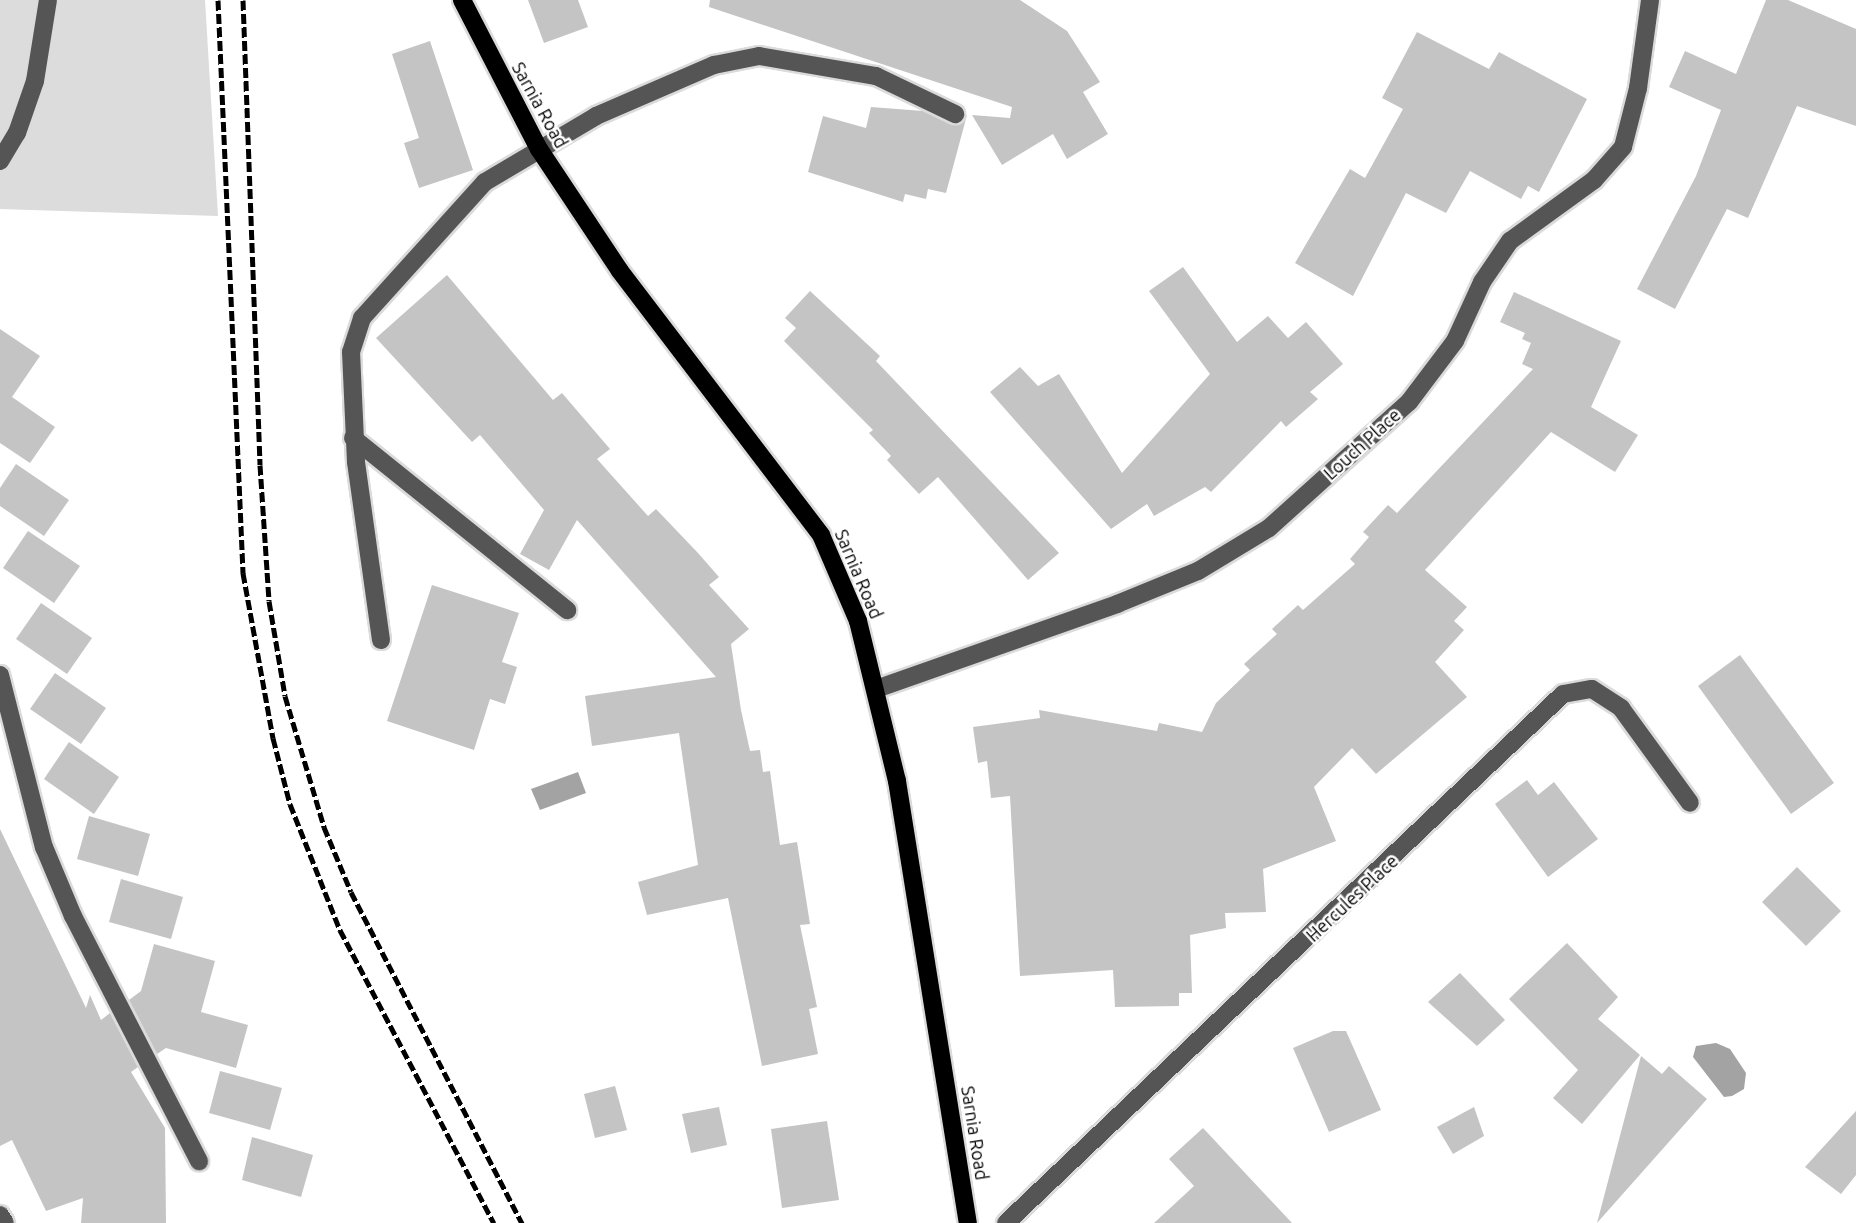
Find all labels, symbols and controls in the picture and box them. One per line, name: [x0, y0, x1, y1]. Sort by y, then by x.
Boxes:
street label: Sarnia Road: [508, 58, 572, 152]
street label: Louch Place: [1319, 404, 1405, 484]
street label: Sarnia Road: [830, 526, 888, 622]
street label: Hercules Place: [1302, 850, 1402, 946]
street label: Sarnia Road: [957, 1084, 993, 1182]

